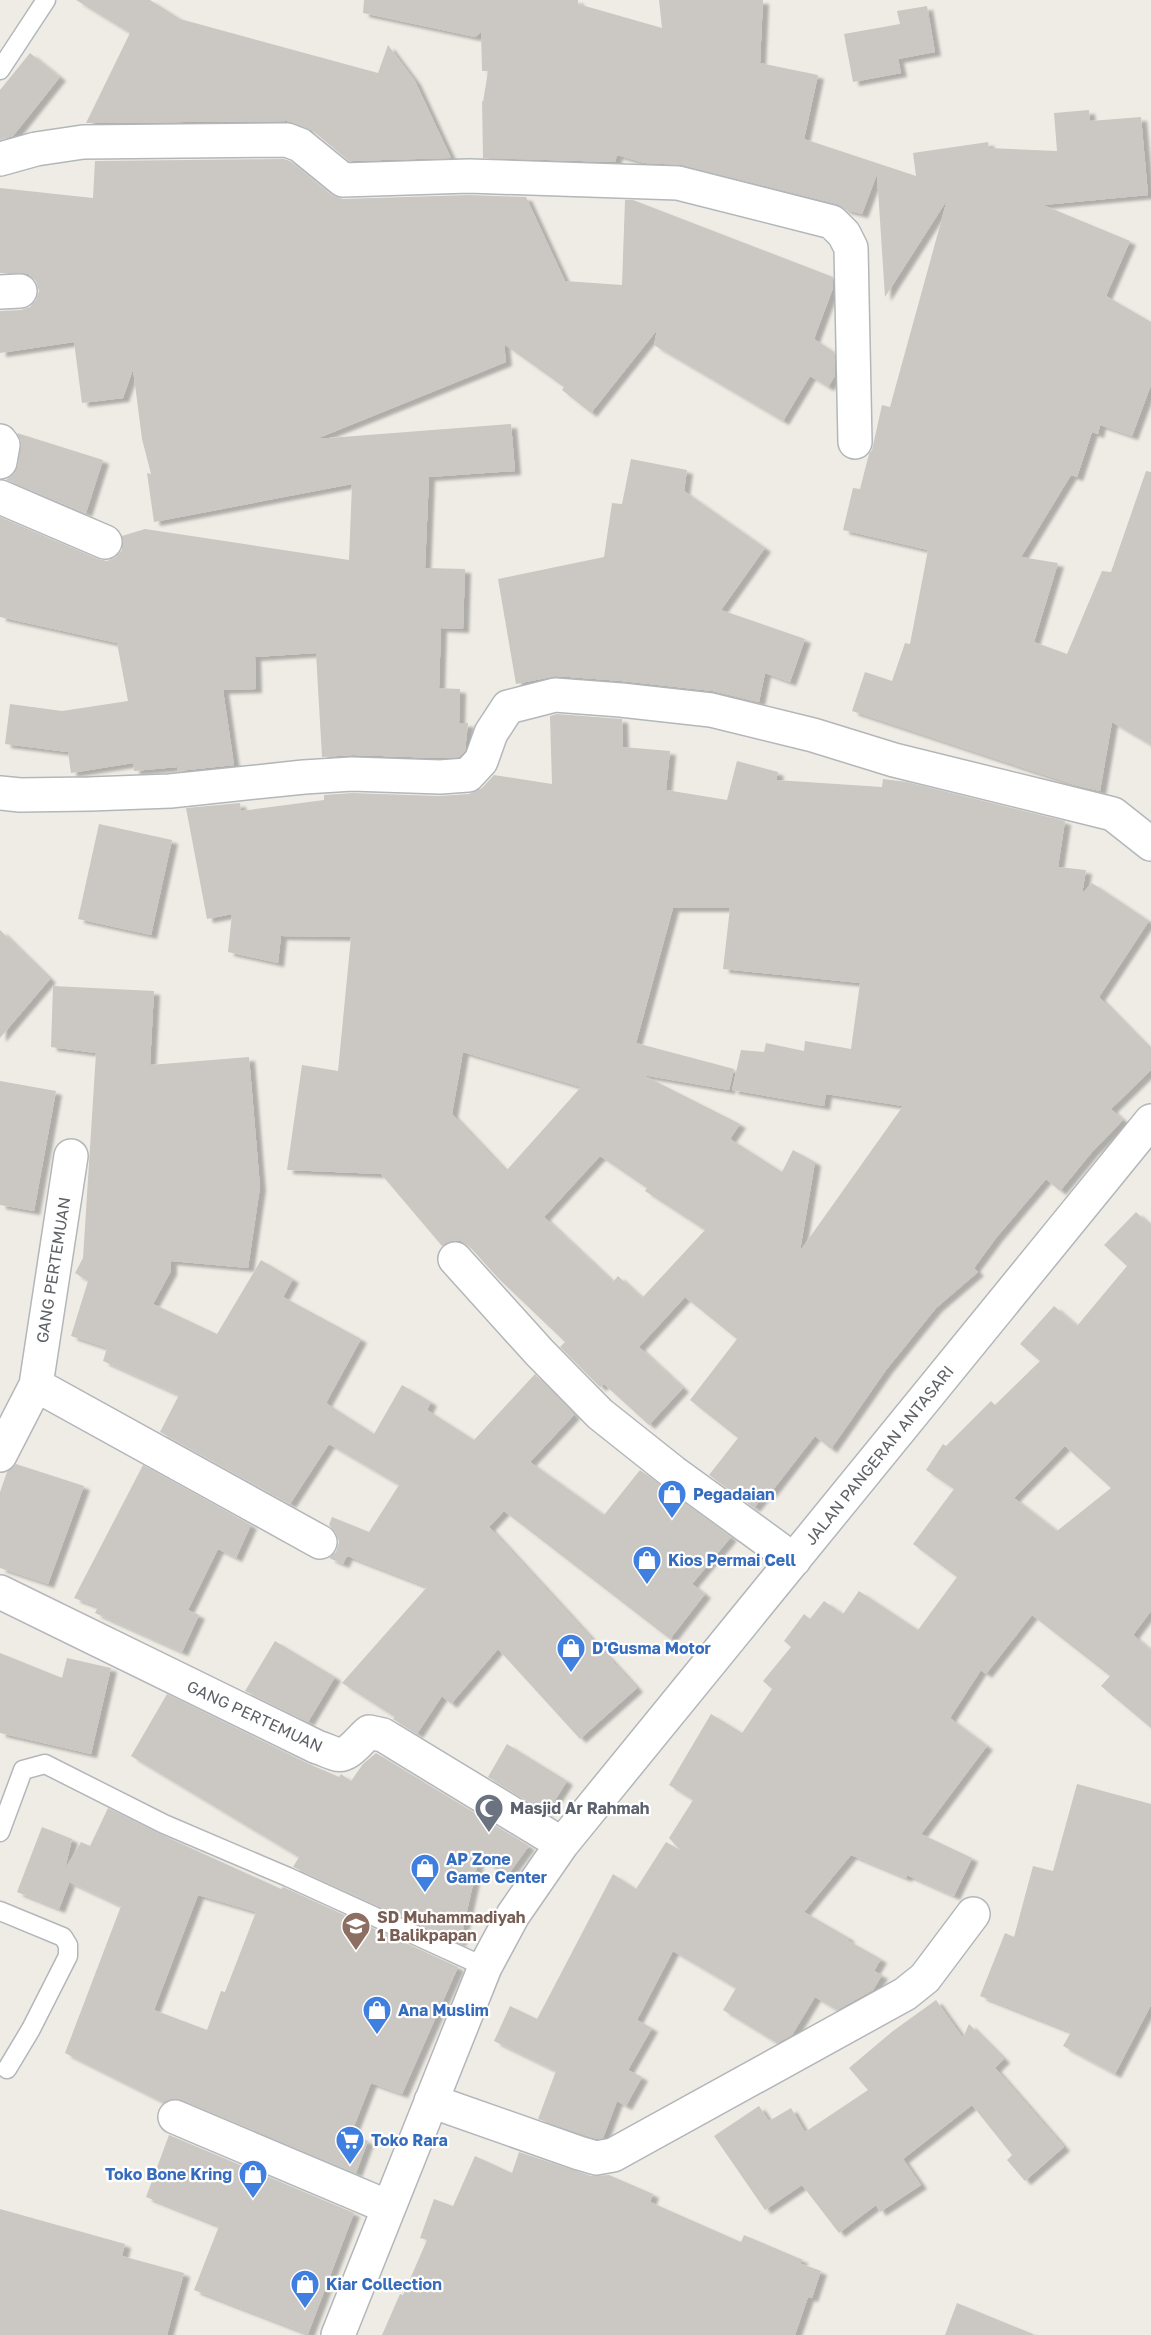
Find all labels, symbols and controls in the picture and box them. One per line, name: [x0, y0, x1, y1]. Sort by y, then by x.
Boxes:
street label: GANG PERTEMUAN: [32, 1196, 74, 1344]
street label: JALAN PANGERAN ANTASARI: [800, 1361, 958, 1549]
shop icon: Pegadaian: [656, 1478, 688, 1520]
place label: Pegadaian: [693, 1484, 775, 1504]
shop icon: Kios Permai Cell: [631, 1544, 663, 1586]
place label: Kios Permai Cell: [668, 1550, 797, 1570]
shop icon: D'Gusma Motor: [555, 1632, 587, 1674]
place label: D'Gusma Motor: [592, 1638, 711, 1658]
street label: GANG PERTEMUAN: [184, 1676, 326, 1756]
mosque icon: Masjid Ar Rahmah: [473, 1792, 505, 1834]
place label: Masjid Ar Rahmah: [510, 1798, 650, 1818]
place label: AP Zone Game Center: [446, 1849, 547, 1887]
shop icon: AP Zone Game Center: [409, 1852, 441, 1894]
place label: SD Muhammadiyah 1 Balikpapan: [377, 1907, 525, 1945]
school or university icon: SD Muhammadiyah 1 Balikpapan: [340, 1910, 372, 1952]
shop icon: Ana Muslim: [361, 1994, 393, 2036]
place label: Ana Muslim: [398, 2000, 489, 2020]
supermarket icon: Toko Rara: [334, 2124, 366, 2166]
place label: Toko Rara: [371, 2130, 448, 2150]
shop icon: Toko Bone Kring: [237, 2158, 269, 2200]
place label: Toko Bone Kring: [105, 2164, 232, 2184]
shop icon: Kiar Collection: [289, 2268, 321, 2310]
place label: Kiar Collection: [326, 2274, 442, 2294]

